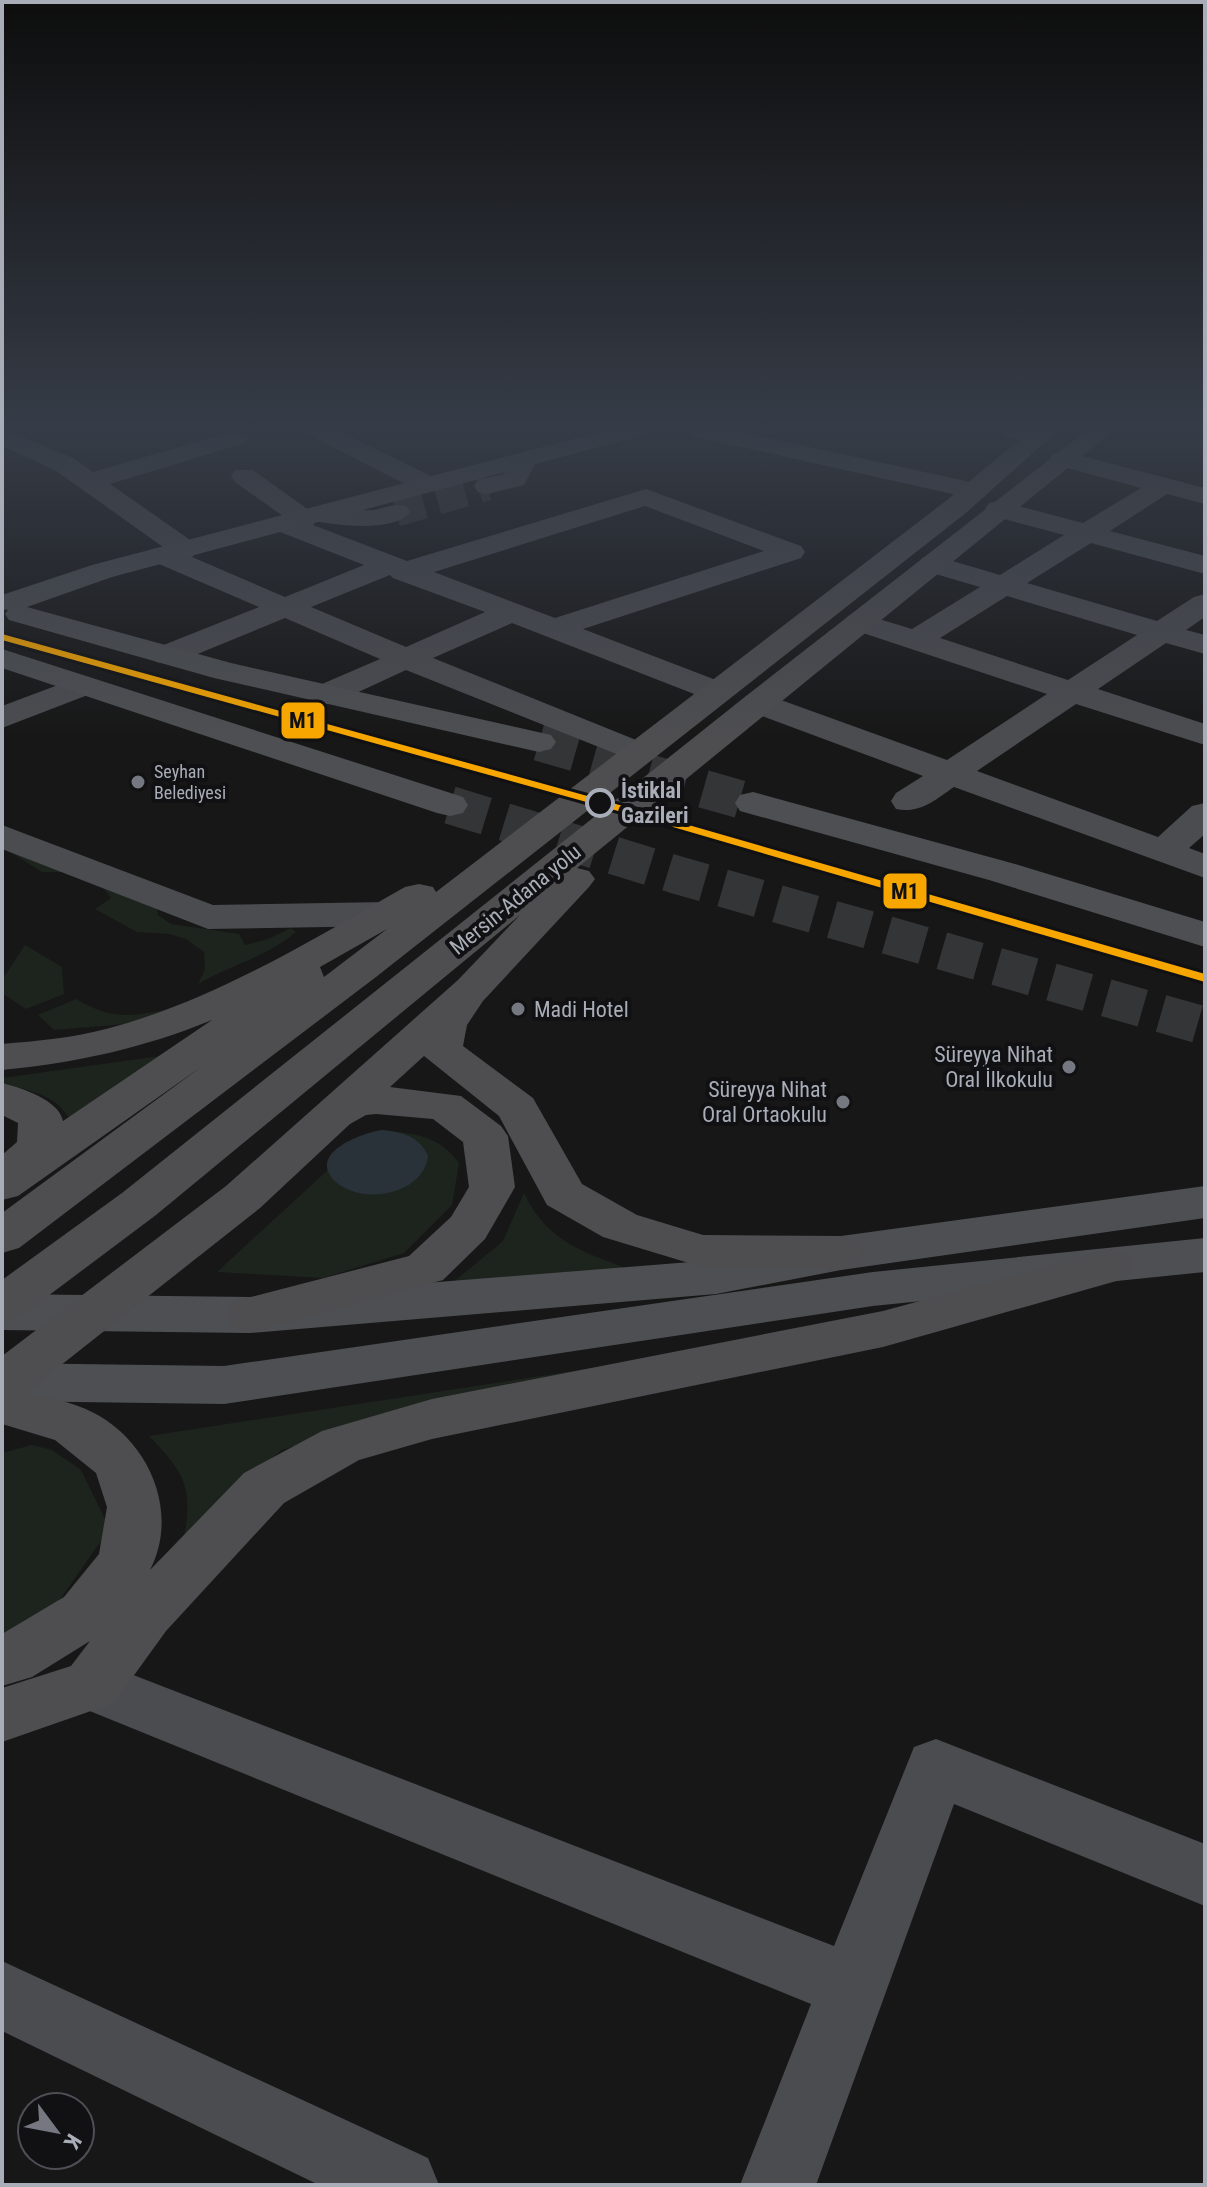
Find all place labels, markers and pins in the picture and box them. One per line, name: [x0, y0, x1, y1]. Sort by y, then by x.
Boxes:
place label: Seyhan Belediyesi: [154, 761, 226, 803]
marker: Seyhan Belediyesi: [129, 773, 147, 791]
place label: İstiklal Gazileri: [621, 778, 689, 828]
marker: İstiklal Gazileri: [586, 789, 614, 817]
place label: Madi Hotel: [534, 997, 629, 1022]
marker: Madi Hotel: [509, 1000, 527, 1018]
place label: Süreyya Nihat Oral İlkokulu: [934, 1042, 1053, 1092]
marker: Süreyya Nihat Oral İlkokulu: [1060, 1058, 1078, 1076]
place label: Süreyya Nihat Oral Ortaokulu: [702, 1077, 827, 1127]
marker: Süreyya Nihat Oral Ortaokulu: [834, 1093, 852, 1111]

